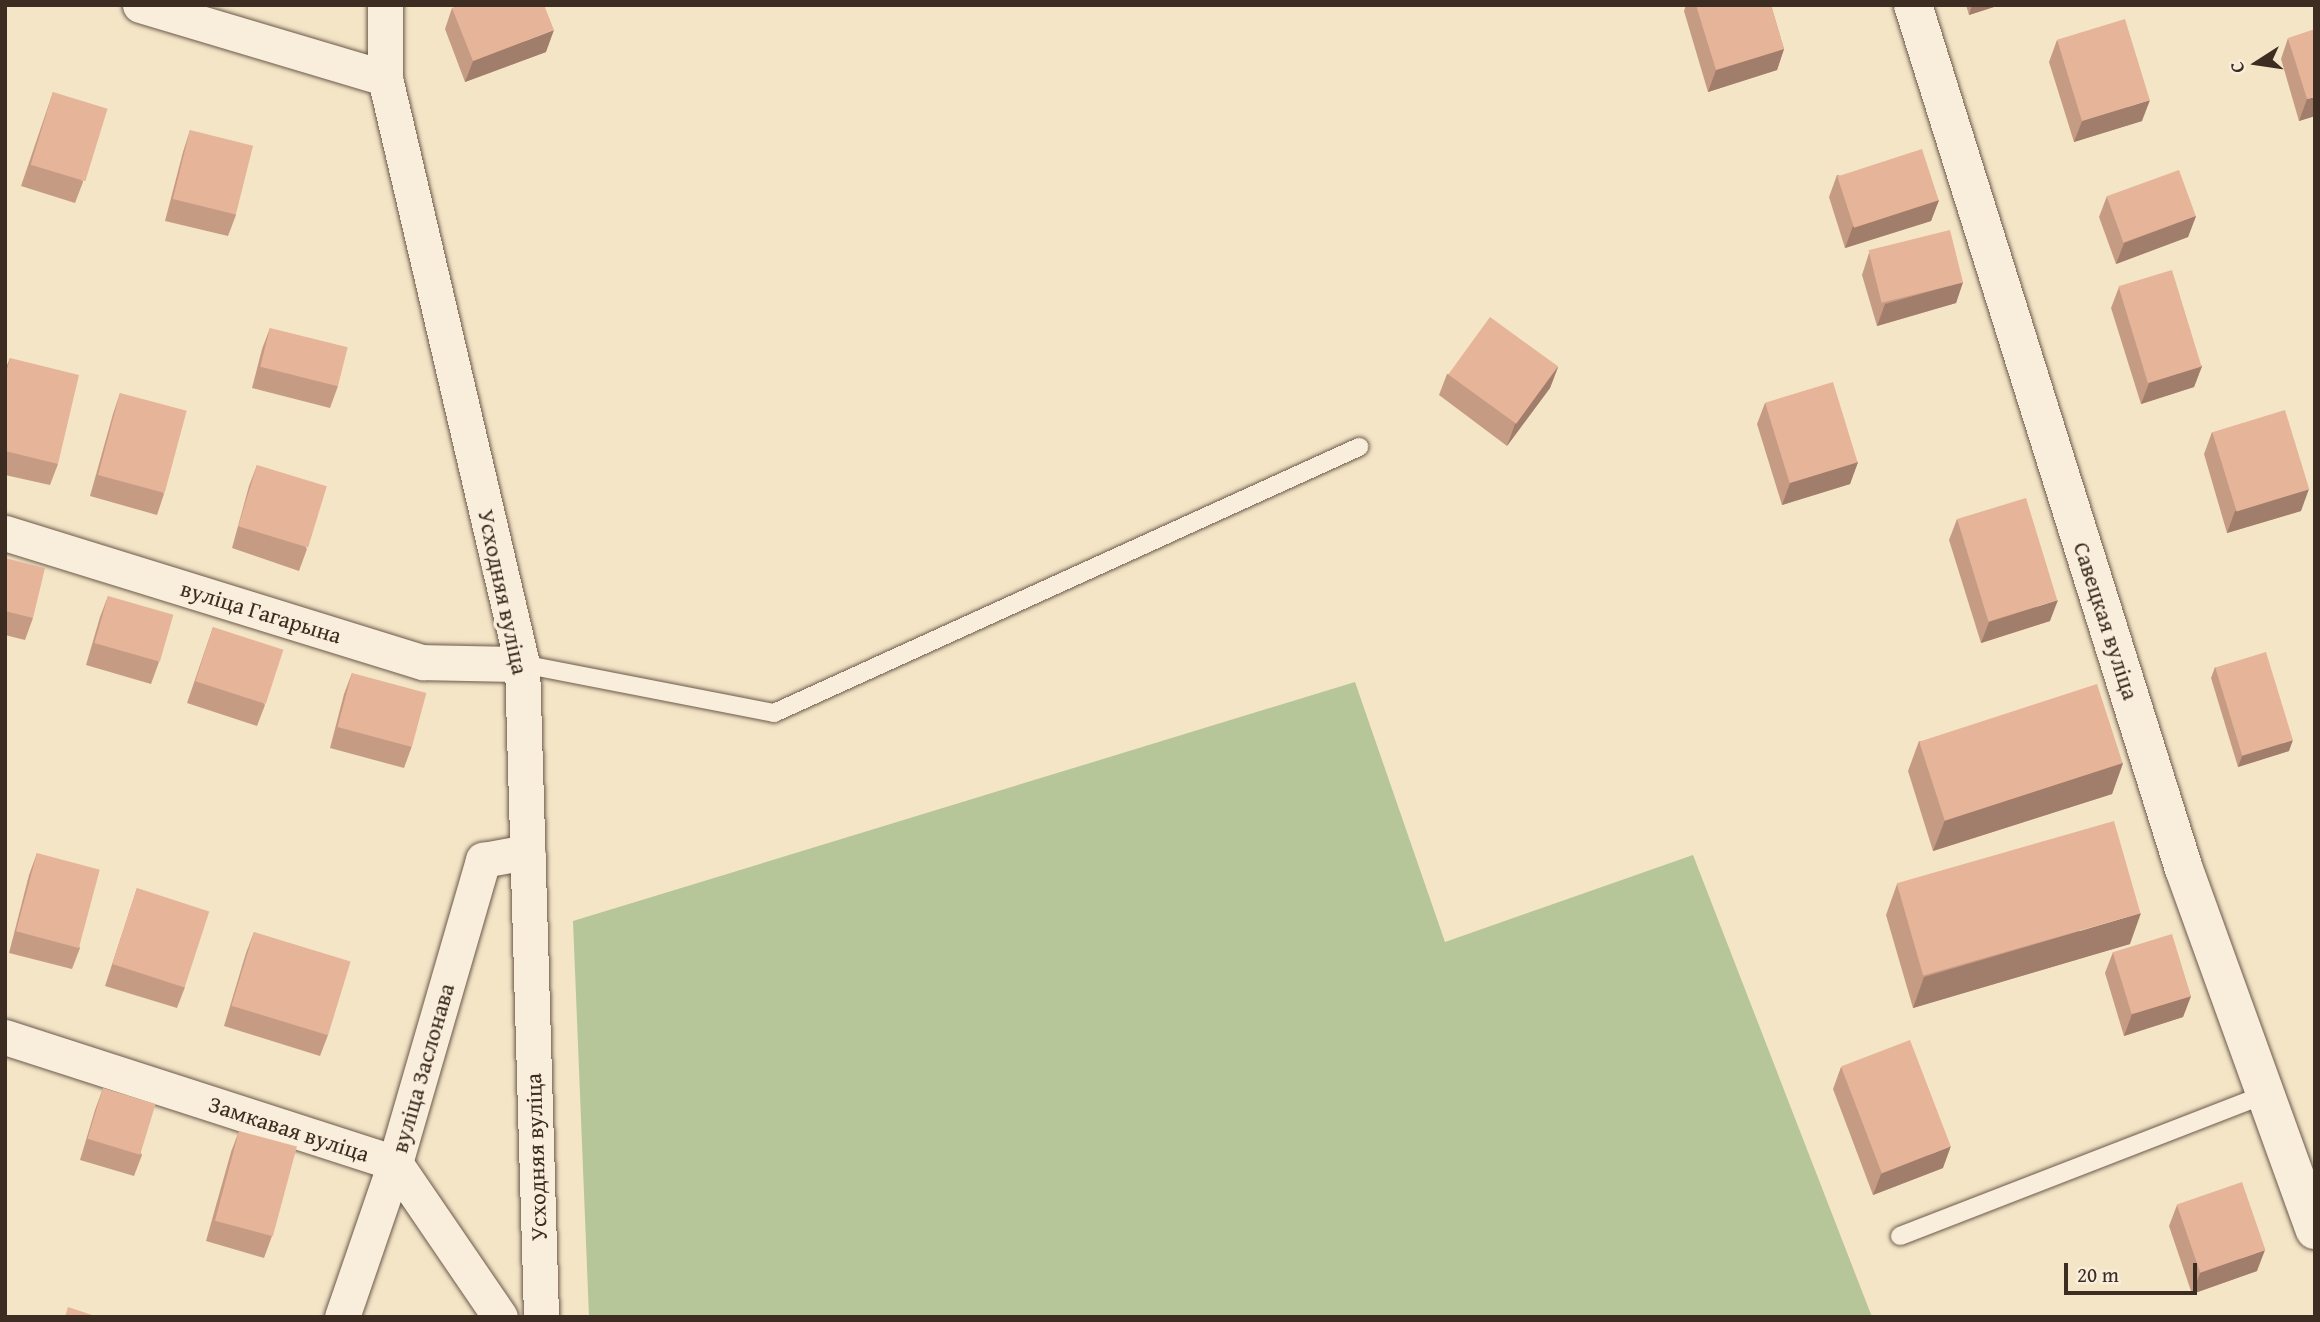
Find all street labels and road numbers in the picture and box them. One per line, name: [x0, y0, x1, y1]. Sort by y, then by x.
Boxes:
street label: Усходняя вуліца: [472, 507, 534, 677]
street label: Савецкая вуліца: [2067, 539, 2145, 703]
street label: вуліца Гагарына: [177, 574, 345, 650]
street label: вуліца Заслонава: [386, 980, 460, 1156]
street label: Усходняя вуліца: [519, 1073, 553, 1241]
street label: Замкавая вуліца: [205, 1090, 373, 1168]

